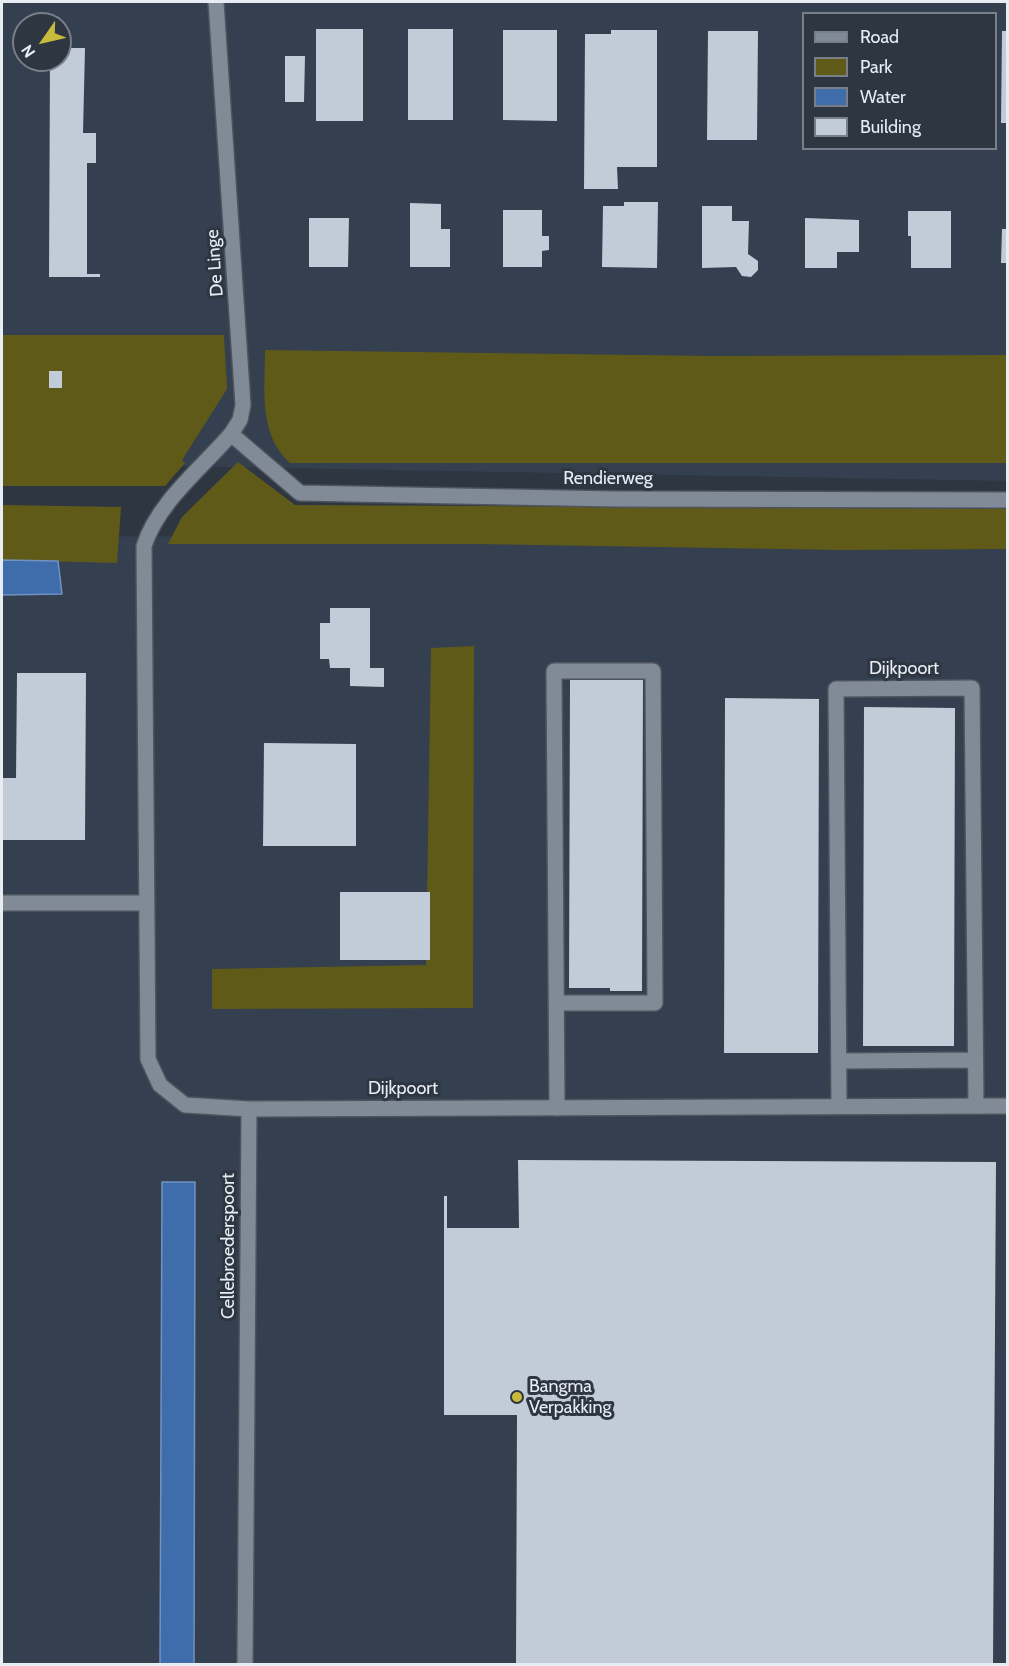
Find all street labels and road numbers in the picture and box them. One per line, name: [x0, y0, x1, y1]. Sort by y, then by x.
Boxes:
street label: De Linge: [202, 229, 228, 297]
street label: Rendierweg: [563, 468, 653, 490]
street label: Dijkpoort: [869, 658, 939, 680]
street label: Dijkpoort: [368, 1078, 438, 1100]
street label: Cellebroederspoort: [218, 1173, 240, 1319]

